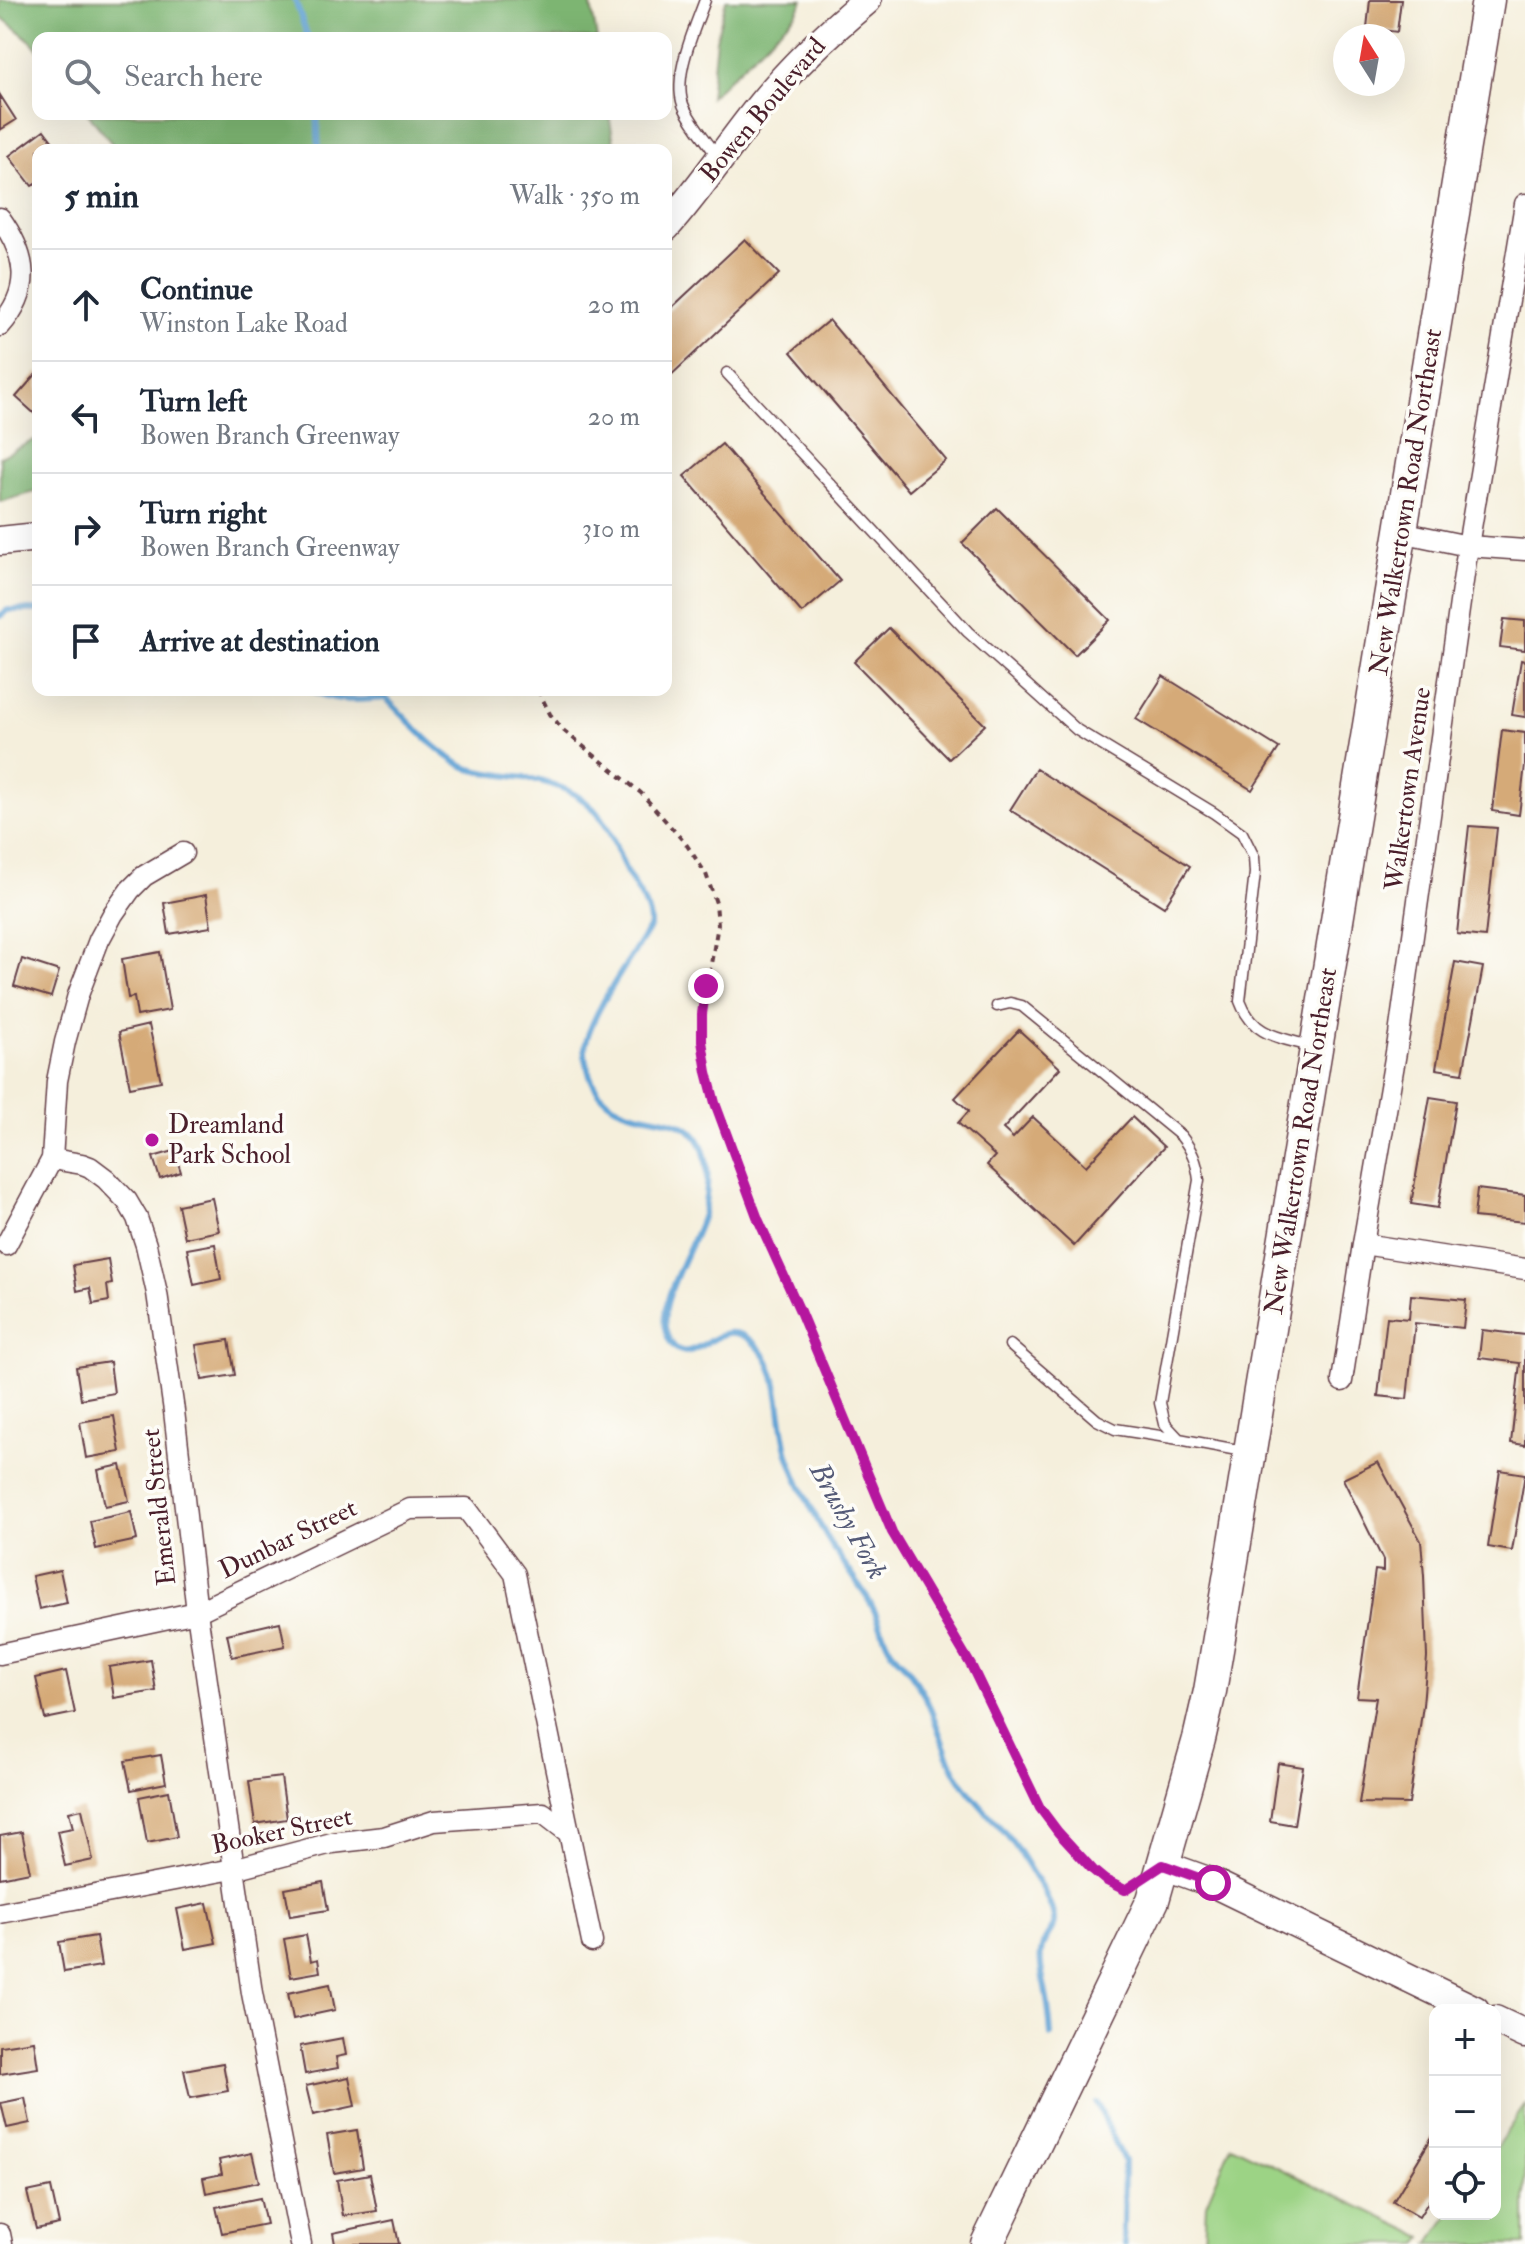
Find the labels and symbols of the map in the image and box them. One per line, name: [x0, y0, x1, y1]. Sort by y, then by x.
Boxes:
north arrow: [1333, 24, 1405, 96]
street label: Bowen Boulevard: [693, 31, 833, 189]
street label: New Walkertown Road Northeast: [1363, 326, 1449, 678]
street label: Walkertown Avenue: [1378, 685, 1438, 894]
street label: New Walkertown Road Northeast: [1258, 965, 1344, 1317]
route end: [688, 968, 724, 1004]
place label: Dreamland Park School: [168, 1109, 291, 1171]
marker: Dreamland Park School: [143, 1131, 161, 1149]
street label: Emerald Street: [135, 1427, 183, 1587]
water label: Brushy Fork: [801, 1455, 894, 1585]
street label: Dunbar Street: [214, 1492, 362, 1586]
street label: Booker Street: [209, 1801, 355, 1861]
route start: [1195, 1865, 1231, 1901]

